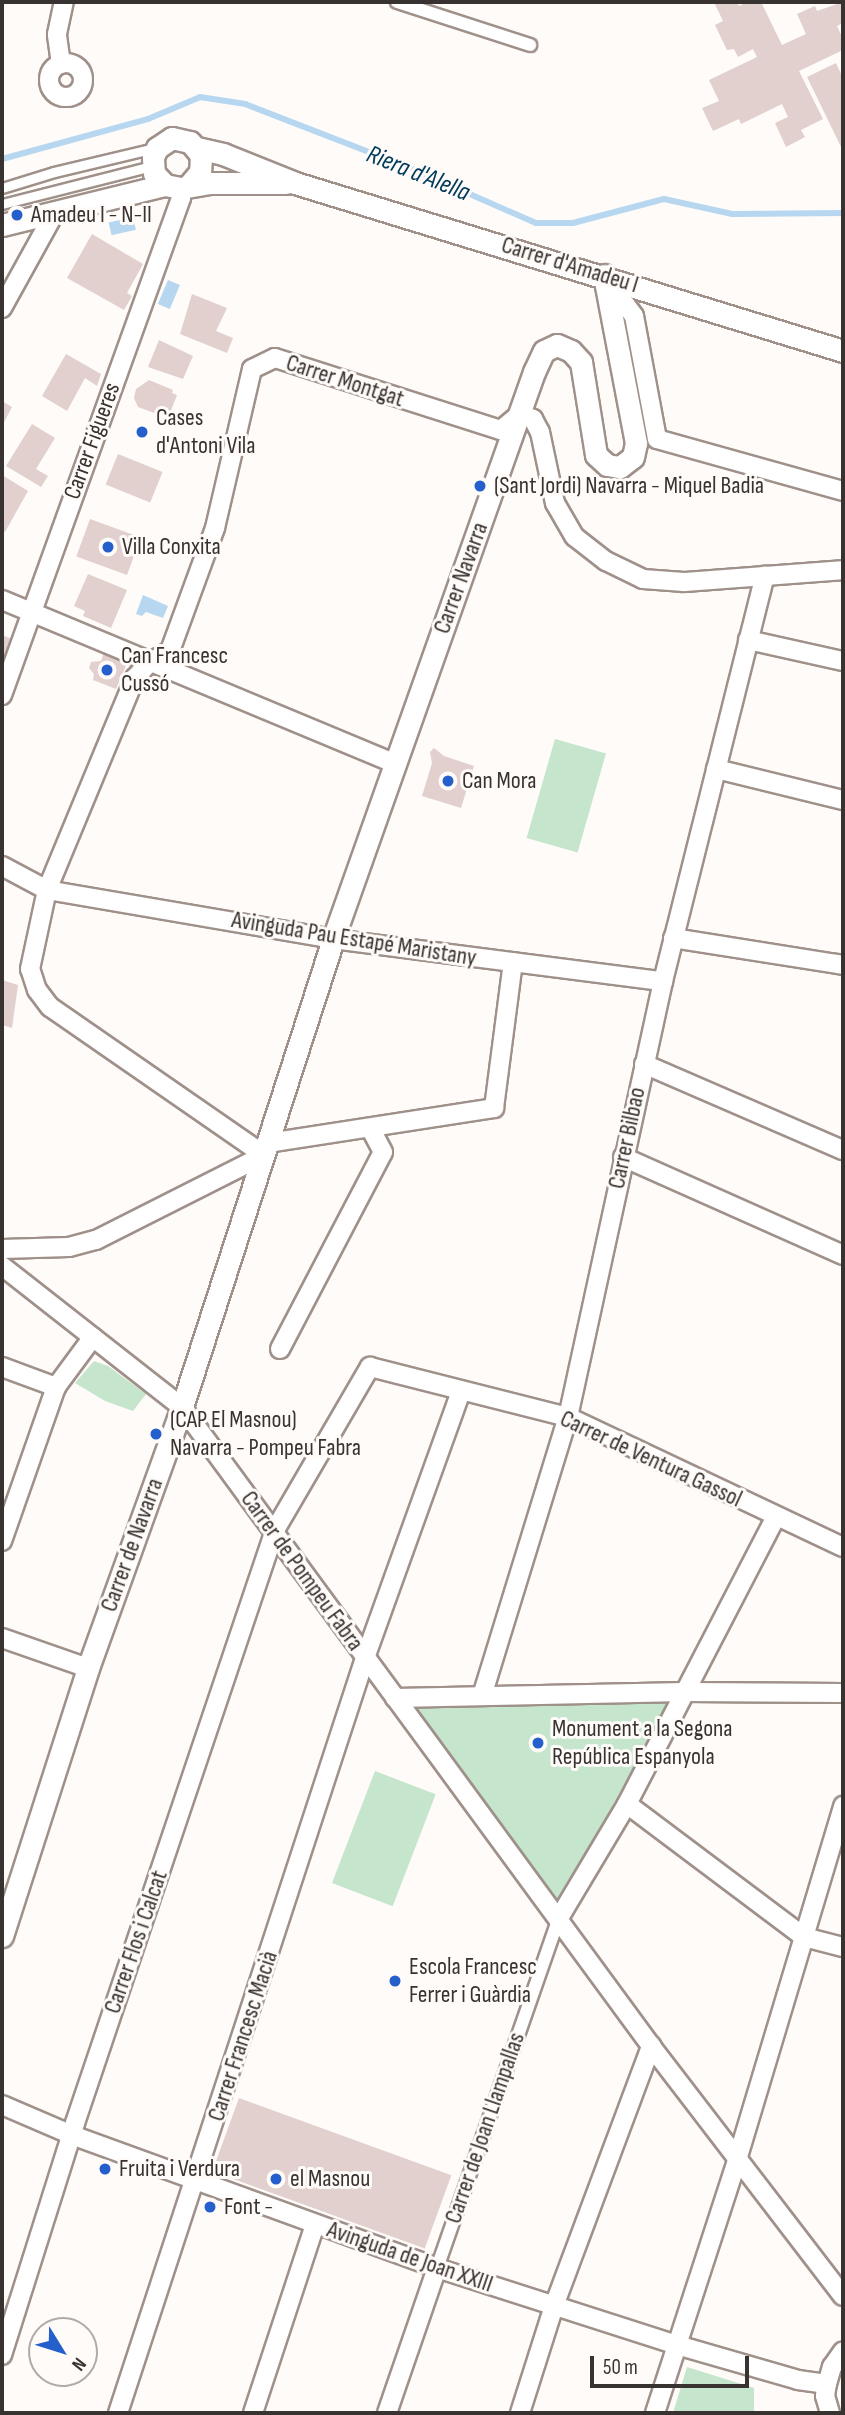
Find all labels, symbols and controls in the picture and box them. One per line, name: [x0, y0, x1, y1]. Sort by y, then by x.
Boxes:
water label: Riera d'Alella: [362, 139, 474, 209]
place label: Amadeu I - N-II: [31, 201, 152, 229]
marker: Amadeu I - N-II: [9, 207, 25, 223]
street label: Carrer d'Amadeu I: [498, 231, 642, 299]
street label: Carrer Montgat: [283, 348, 407, 414]
street label: Carrer Figueres: [58, 379, 126, 503]
place label: Cases d'Antoni Vila: [156, 404, 256, 460]
marker: Cases d'Antoni Vila: [134, 424, 150, 440]
place label: (Sant Jordi) Navarra - Miquel Badia: [494, 472, 764, 500]
marker: (Sant Jordi) Navarra - Miquel Badia: [472, 478, 488, 494]
street label: Carrer Navarra: [428, 518, 494, 638]
place label: Villa Conxita: [122, 533, 221, 561]
marker: Villa Conxita: [100, 539, 116, 555]
place label: Can Francesc Cussó: [121, 642, 228, 698]
marker: Can Francesc Cussó: [99, 662, 115, 678]
place label: Can Mora: [462, 767, 537, 795]
marker: Can Mora: [440, 773, 456, 789]
street label: Avinguda Pau Estapé Maristany: [230, 905, 478, 973]
street label: Carrer Bilbao: [602, 1085, 652, 1191]
street label: Carrer de Ventura Gassol: [556, 1404, 746, 1514]
place label: (CAP El Masnou) Navarra - Pompeu Fabra: [170, 1406, 361, 1462]
marker: (CAP El Masnou) Navarra - Pompeu Fabra: [148, 1426, 164, 1442]
street label: Carrer de Navarra: [95, 1474, 169, 1616]
street label: Carrer de Pompeu Fabra: [234, 1486, 370, 1656]
place label: Monument a la Segona República Espanyola: [552, 1715, 733, 1771]
marker: Monument a la Segona República Espanyola: [530, 1735, 546, 1751]
street label: Carrer Flos i Calcat: [98, 1867, 174, 2017]
street label: Carrer Francesc Macià: [202, 1947, 284, 2125]
place label: Escola Francesc Ferrer i Guàrdia: [409, 1953, 537, 2009]
marker: Escola Francesc Ferrer i Guàrdia: [387, 1973, 403, 1989]
street label: Carrer de Joan Llampallas: [439, 2029, 531, 2227]
place label: Fruita i Verdura: [119, 2155, 240, 2183]
marker: Fruita i Verdura: [97, 2161, 113, 2177]
place label: el Masnou: [290, 2165, 370, 2193]
marker: el Masnou: [268, 2171, 284, 2187]
place label: Font -: [224, 2193, 273, 2221]
marker: Font -: [202, 2199, 218, 2215]
street label: Avinguda de Joan XXIII: [323, 2215, 497, 2299]
north arrow: [28, 2317, 98, 2387]
scale bar: [593, 2342, 752, 2386]
text: N: [66, 2353, 91, 2375]
text: 50 m: [603, 2355, 638, 2380]

